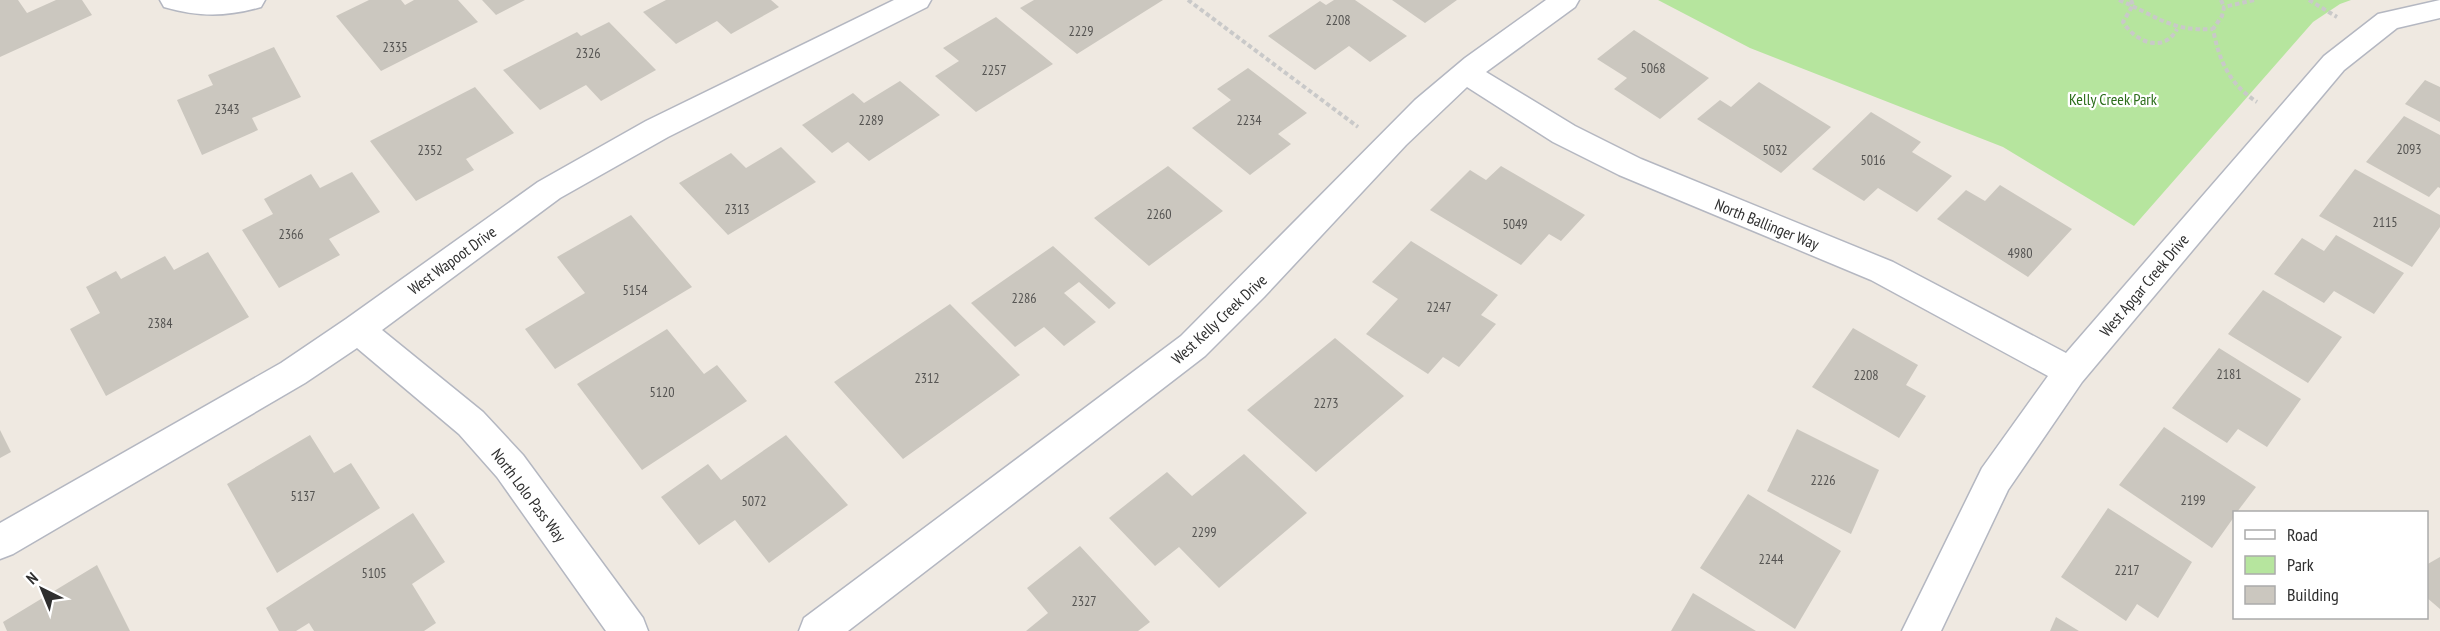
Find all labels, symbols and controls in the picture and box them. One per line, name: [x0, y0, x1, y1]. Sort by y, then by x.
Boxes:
house number: 2208: [1325, 11, 1351, 29]
house number: 2229: [1068, 22, 1094, 40]
house number: 2335: [382, 38, 408, 56]
house number: 2326: [575, 44, 601, 62]
house number: 5068: [1640, 59, 1666, 77]
house number: 2257: [981, 61, 1007, 79]
park label: Kelly Creek Park: [2069, 89, 2158, 109]
house number: 2343: [214, 100, 240, 118]
house number: 2289: [858, 111, 884, 129]
house number: 2234: [1236, 111, 1262, 129]
house number: 2093: [2396, 140, 2422, 158]
house number: 2352: [417, 141, 443, 159]
house number: 5032: [1762, 141, 1788, 159]
house number: 5016: [1860, 151, 1886, 169]
street label: North Ballinger Way: [1712, 194, 1822, 254]
house number: 2313: [724, 200, 750, 218]
house number: 2260: [1146, 205, 1172, 223]
house number: 2115: [2372, 213, 2398, 231]
house number: 5049: [1502, 215, 1528, 233]
street label: West Wapoot Drive: [404, 221, 500, 299]
house number: 2366: [278, 225, 304, 243]
street label: West Apgar Creek Drive: [2095, 230, 2193, 340]
house number: 4980: [2007, 244, 2033, 262]
street label: West Kelly Creek Drive: [1167, 270, 1271, 368]
house number: 5154: [622, 281, 648, 299]
house number: 2286: [1011, 289, 1037, 307]
house number: 2247: [1426, 298, 1452, 316]
house number: 2384: [147, 314, 173, 332]
house number: 2181: [2216, 365, 2242, 383]
house number: 2208: [1853, 366, 1879, 384]
house number: 2312: [914, 369, 940, 387]
house number: 5120: [649, 383, 675, 401]
house number: 2273: [1313, 394, 1339, 412]
street label: North Lolo Pass Way: [487, 444, 571, 546]
house number: 2226: [1810, 471, 1836, 489]
house number: 5137: [290, 487, 316, 505]
house number: 2199: [2180, 491, 2206, 509]
house number: 5072: [741, 492, 767, 510]
legend: [2233, 511, 2428, 619]
house number: 2299: [1191, 523, 1217, 541]
text: Road: [2287, 523, 2318, 546]
house number: 2244: [1758, 550, 1784, 568]
text: Park: [2287, 553, 2314, 576]
north arrow: [12, 559, 72, 619]
house number: 2217: [2114, 561, 2140, 579]
house number: 5105: [361, 564, 387, 582]
text: N: [22, 568, 42, 588]
text: Building: [2287, 583, 2339, 606]
house number: 2327: [1071, 592, 1097, 610]

